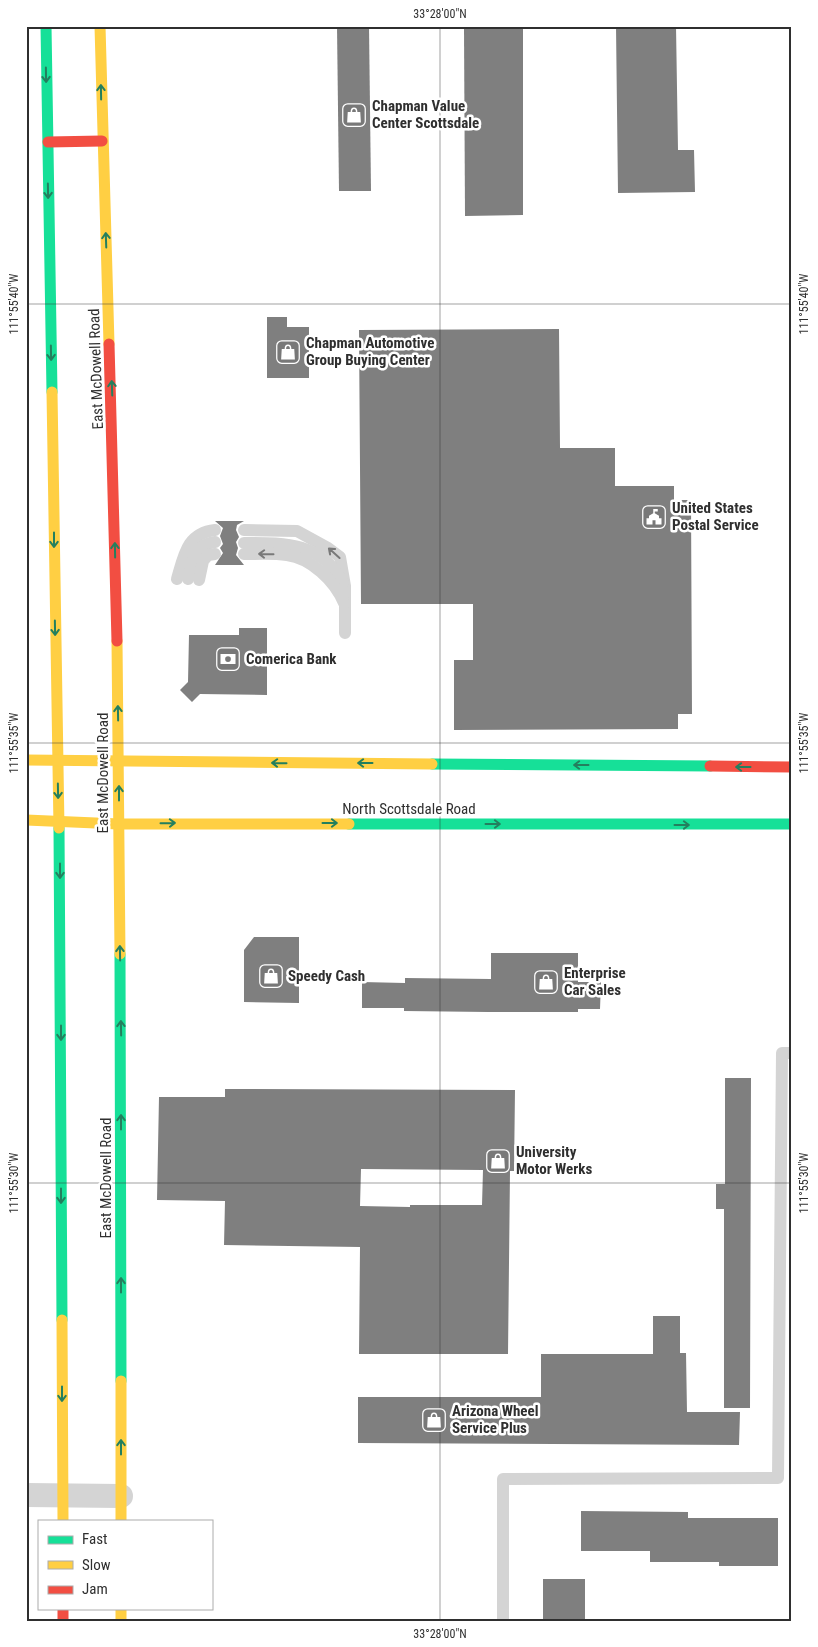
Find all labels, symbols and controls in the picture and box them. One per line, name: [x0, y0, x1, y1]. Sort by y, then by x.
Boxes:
text: 33°28'00"N: [413, 7, 467, 21]
one-way arrow: [42, 67, 51, 83]
one-way arrow: [96, 85, 106, 101]
place label: Chapman Value Center Scottsdale: [372, 97, 479, 132]
shop icon: Chapman Value Center Scottsdale: [341, 102, 367, 128]
one-way arrow: [44, 182, 53, 198]
one-way arrow: [101, 232, 111, 248]
text: 111°55'40"W: [7, 273, 21, 335]
text: 111°55'40"W: [797, 273, 811, 335]
street label: East McDowell Road: [85, 308, 107, 430]
place label: Chapman Automotive Group Buying Center: [306, 334, 434, 369]
shop icon: Chapman Automotive Group Buying Center: [275, 339, 301, 365]
one-way arrow: [46, 344, 56, 361]
one-way arrow: [107, 380, 117, 396]
place label: United States Postal Service: [672, 499, 759, 534]
public building icon: United States Postal Service: [641, 504, 667, 530]
one-way arrow: [49, 532, 59, 548]
one-way arrow: [111, 542, 120, 558]
one-way arrow: [327, 547, 340, 559]
one-way arrow: [258, 550, 274, 559]
one-way arrow: [51, 619, 60, 635]
bank icon: Comerica Bank: [215, 646, 241, 672]
place label: Comerica Bank: [246, 650, 337, 668]
one-way arrow: [113, 705, 123, 721]
text: 111°55'35"W: [7, 712, 21, 774]
text: 111°55'35"W: [797, 712, 811, 774]
street label: East McDowell Road: [94, 713, 112, 833]
one-way arrow: [271, 758, 287, 768]
one-way arrow: [357, 759, 373, 768]
one-way arrow: [573, 760, 589, 770]
one-way arrow: [735, 762, 752, 772]
one-way arrow: [53, 782, 63, 799]
one-way arrow: [114, 785, 124, 802]
street label: North Scottsdale Road: [342, 800, 476, 818]
one-way arrow: [159, 818, 175, 828]
one-way arrow: [322, 818, 338, 828]
one-way arrow: [484, 819, 500, 829]
one-way arrow: [674, 820, 690, 830]
one-way arrow: [55, 862, 65, 878]
one-way arrow: [115, 946, 125, 962]
shop icon: Speedy Cash: [258, 963, 284, 989]
place label: Enterprise Car Sales: [564, 964, 626, 999]
place label: Speedy Cash: [288, 967, 365, 985]
shop icon: Enterprise Car Sales: [533, 969, 559, 995]
one-way arrow: [116, 1020, 126, 1036]
one-way arrow: [56, 1024, 66, 1041]
one-way arrow: [116, 1115, 126, 1131]
street label: East McDowell Road: [97, 1118, 115, 1238]
place label: University Motor Werks: [516, 1143, 592, 1178]
shop icon: University Motor Werks: [485, 1148, 511, 1174]
text: 111°55'30"W: [7, 1152, 21, 1214]
text: 111°55'30"W: [797, 1152, 811, 1214]
one-way arrow: [56, 1187, 66, 1203]
one-way arrow: [116, 1277, 126, 1294]
one-way arrow: [57, 1385, 67, 1401]
place label: Arizona Wheel Service Plus: [452, 1402, 539, 1437]
shop icon: Arizona Wheel Service Plus: [421, 1407, 447, 1433]
one-way arrow: [116, 1440, 126, 1456]
legend: [38, 1520, 212, 1610]
text: Fast: [82, 1530, 107, 1548]
text: Slow: [82, 1556, 111, 1574]
text: Jam: [82, 1580, 108, 1598]
text: 33°28'00"N: [413, 1627, 467, 1641]

